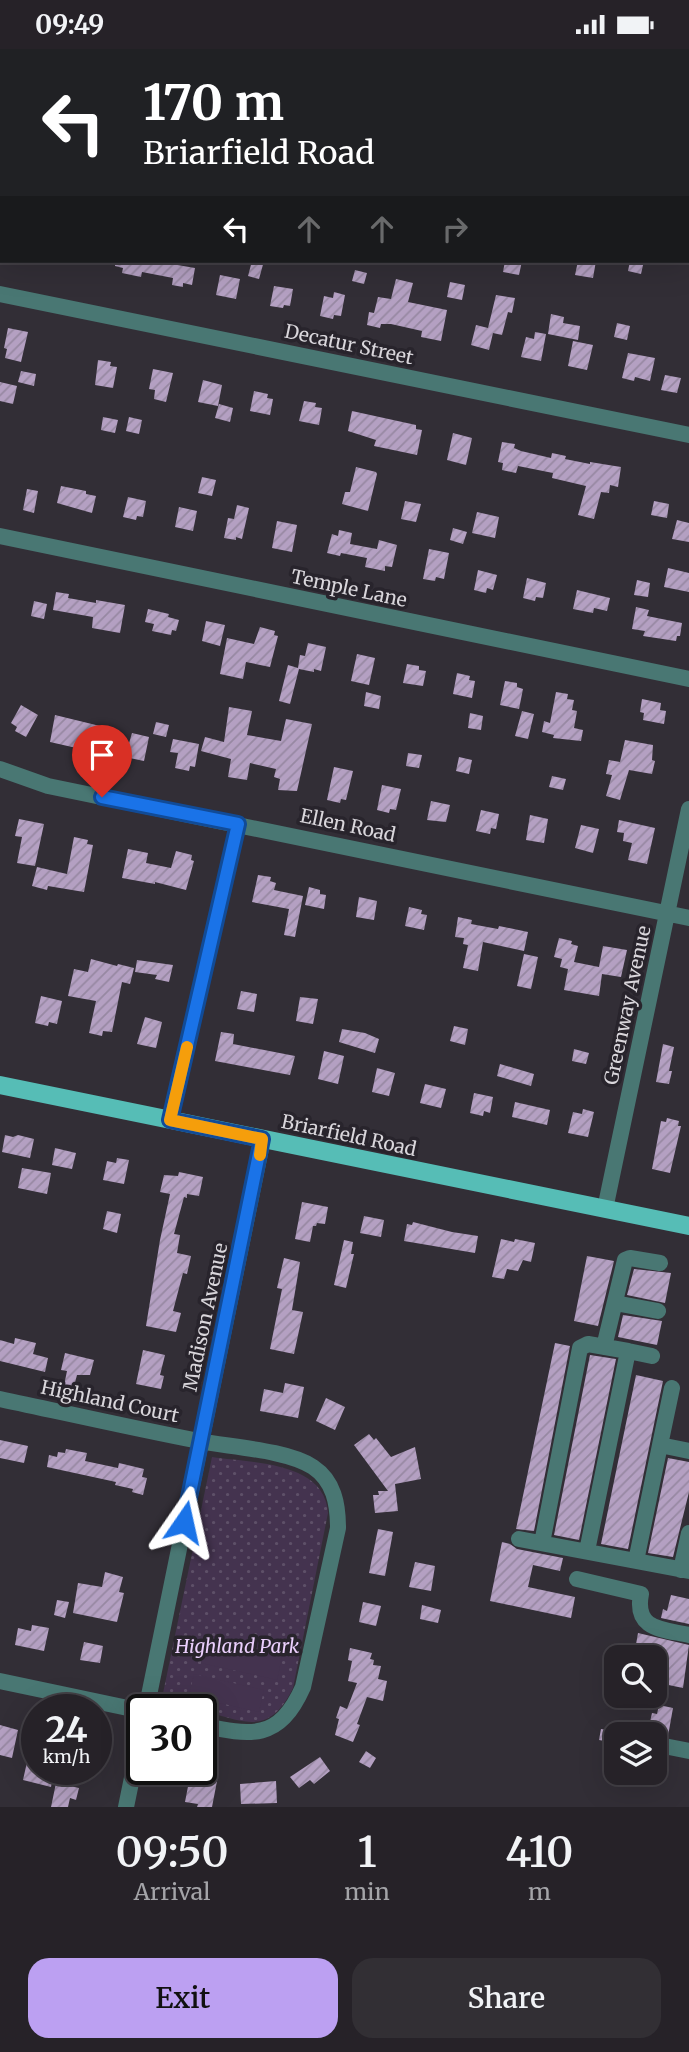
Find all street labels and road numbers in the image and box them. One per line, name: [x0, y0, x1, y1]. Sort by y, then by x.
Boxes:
street label: Decatur Street: [282, 319, 416, 369]
street label: Temple Lane: [289, 564, 409, 612]
street label: Ellen Road: [298, 803, 398, 847]
street label: Greenway Avenue: [598, 923, 656, 1087]
street label: Briarfield Road: [279, 1109, 419, 1161]
street label: Madison Avenue: [178, 1241, 232, 1393]
street label: Highland Court: [39, 1375, 182, 1427]

